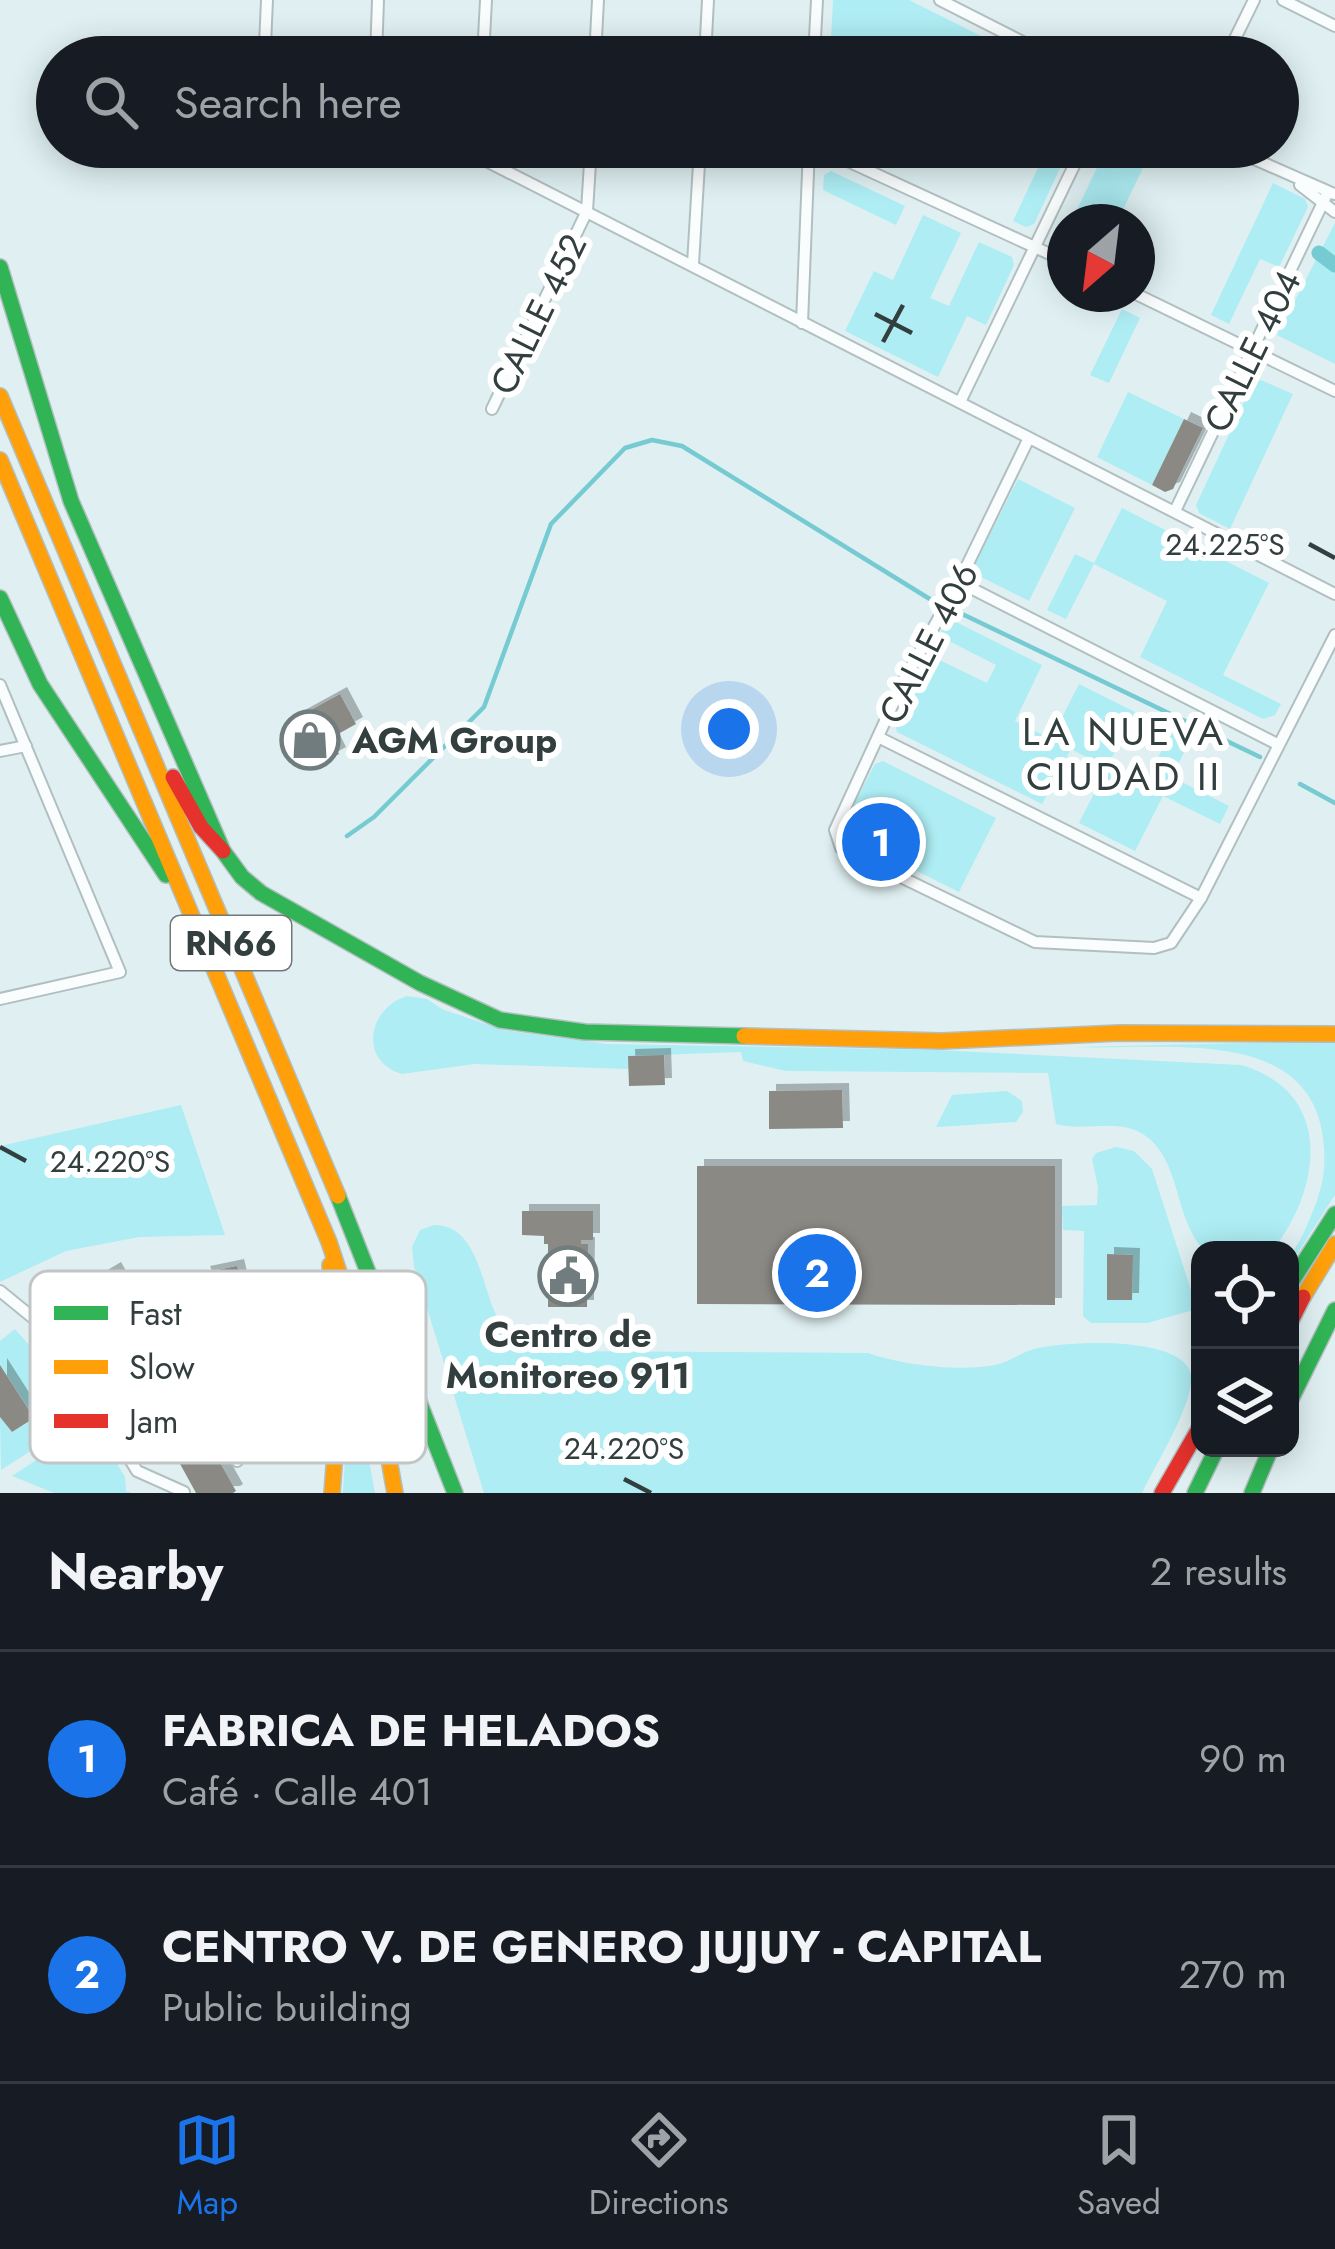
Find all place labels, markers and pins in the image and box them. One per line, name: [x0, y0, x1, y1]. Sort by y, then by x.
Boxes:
shop icon: AGM Group: [279, 709, 341, 771]
place label: AGM Group: [351, 714, 557, 766]
pin: 1: [842, 797, 920, 887]
pin: 2: [778, 1228, 856, 1318]
public building icon: Centro de Monitoreo 911: [537, 1245, 599, 1307]
place label: Centro de Monitoreo 911: [446, 1308, 690, 1401]

